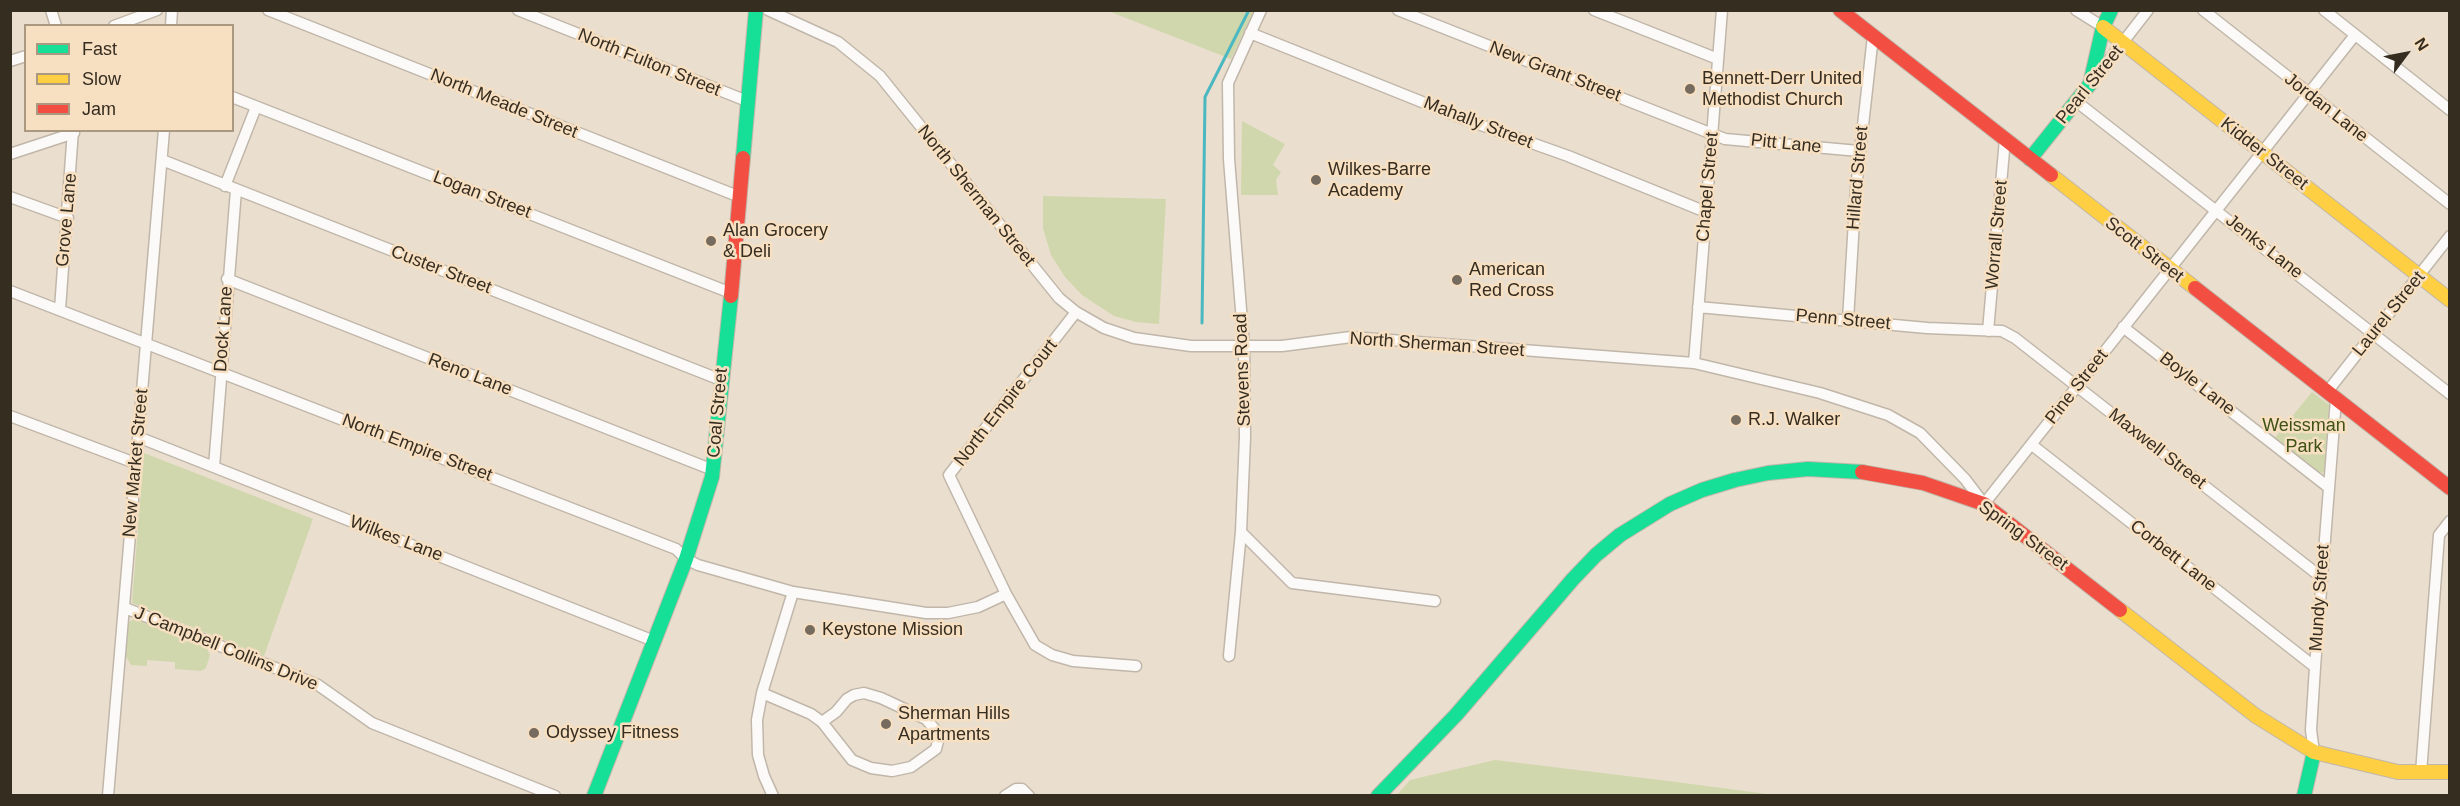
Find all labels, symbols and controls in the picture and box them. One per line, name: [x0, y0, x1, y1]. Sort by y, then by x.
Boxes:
legend: [24, 24, 234, 132]
north arrow: [2376, 24, 2436, 84]
street label: North Fulton Street: [574, 25, 724, 101]
text: N: [2411, 35, 2432, 54]
street label: New Grant Street: [1486, 37, 1624, 107]
text: Fast: [82, 39, 117, 59]
street label: Pearl Street: [2052, 41, 2128, 129]
street label: North Meade Street: [427, 65, 581, 143]
place label: Bennett-Derr United Methodist Church: [1702, 68, 1862, 110]
text: Slow: [82, 69, 121, 89]
street label: Jordan Lane: [2280, 69, 2372, 147]
marker: Bennett-Derr United Methodist Church: [1683, 82, 1697, 96]
street label: Mahally Street: [1420, 92, 1536, 154]
text: Jam: [82, 99, 116, 119]
street label: Kidder Street: [2216, 113, 2312, 195]
street label: North Sherman Street: [913, 121, 1039, 271]
street label: Hillard Street: [1843, 125, 1873, 231]
street label: Pitt Lane: [1750, 130, 1822, 158]
street label: Chapel Street: [1692, 131, 1724, 243]
place label: Wilkes-Barre Academy: [1328, 159, 1431, 201]
street label: Logan Street: [430, 166, 534, 224]
street label: Grove Lane: [52, 172, 82, 268]
marker: Wilkes-Barre Academy: [1309, 173, 1323, 187]
street label: Worrall Street: [1981, 179, 2013, 291]
street label: Jenks Lane: [2221, 210, 2307, 284]
street label: Scott Street: [2100, 213, 2188, 287]
place label: Alan Grocery & Deli: [723, 220, 828, 262]
marker: Alan Grocery & Deli: [704, 234, 718, 248]
street label: Custer Street: [388, 241, 494, 299]
place label: American Red Cross: [1469, 259, 1554, 302]
street label: Laurel Street: [2348, 267, 2430, 361]
marker: American Red Cross: [1450, 273, 1464, 287]
street label: Dock Lane: [210, 285, 238, 373]
street label: Penn Street: [1795, 305, 1891, 335]
street label: Stevens Road: [1230, 313, 1256, 427]
street label: North Sherman Street: [1349, 328, 1525, 362]
street label: North Empire Court: [950, 335, 1062, 471]
street label: Pine Street: [2041, 345, 2113, 429]
street label: Boyle Lane: [2155, 348, 2239, 420]
street label: Reno Lane: [425, 349, 515, 401]
street label: Coal Street: [703, 367, 733, 459]
street label: New Market Street: [119, 388, 153, 538]
street label: Maxwell Street: [2104, 404, 2210, 494]
street label: North Empire Street: [339, 409, 495, 487]
place label: R.J. Walker: [1748, 409, 1840, 431]
marker: R.J. Walker: [1729, 413, 1743, 427]
park label: Weissman Park: [2262, 415, 2346, 458]
street label: Spring Street: [1974, 496, 2072, 576]
street label: Wilkes Lane: [346, 511, 446, 567]
street label: Corbett Lane: [2125, 515, 2221, 597]
street label: Mundy Street: [2305, 544, 2335, 652]
street label: J Campbell Collins Drive: [131, 602, 321, 696]
place label: Keystone Mission: [822, 619, 963, 641]
marker: Keystone Mission: [803, 623, 817, 637]
place label: Sherman Hills Apartments: [898, 703, 1010, 746]
marker: Sherman Hills Apartments: [879, 717, 893, 731]
place label: Odyssey Fitness: [546, 722, 679, 744]
marker: Odyssey Fitness: [527, 726, 541, 740]

